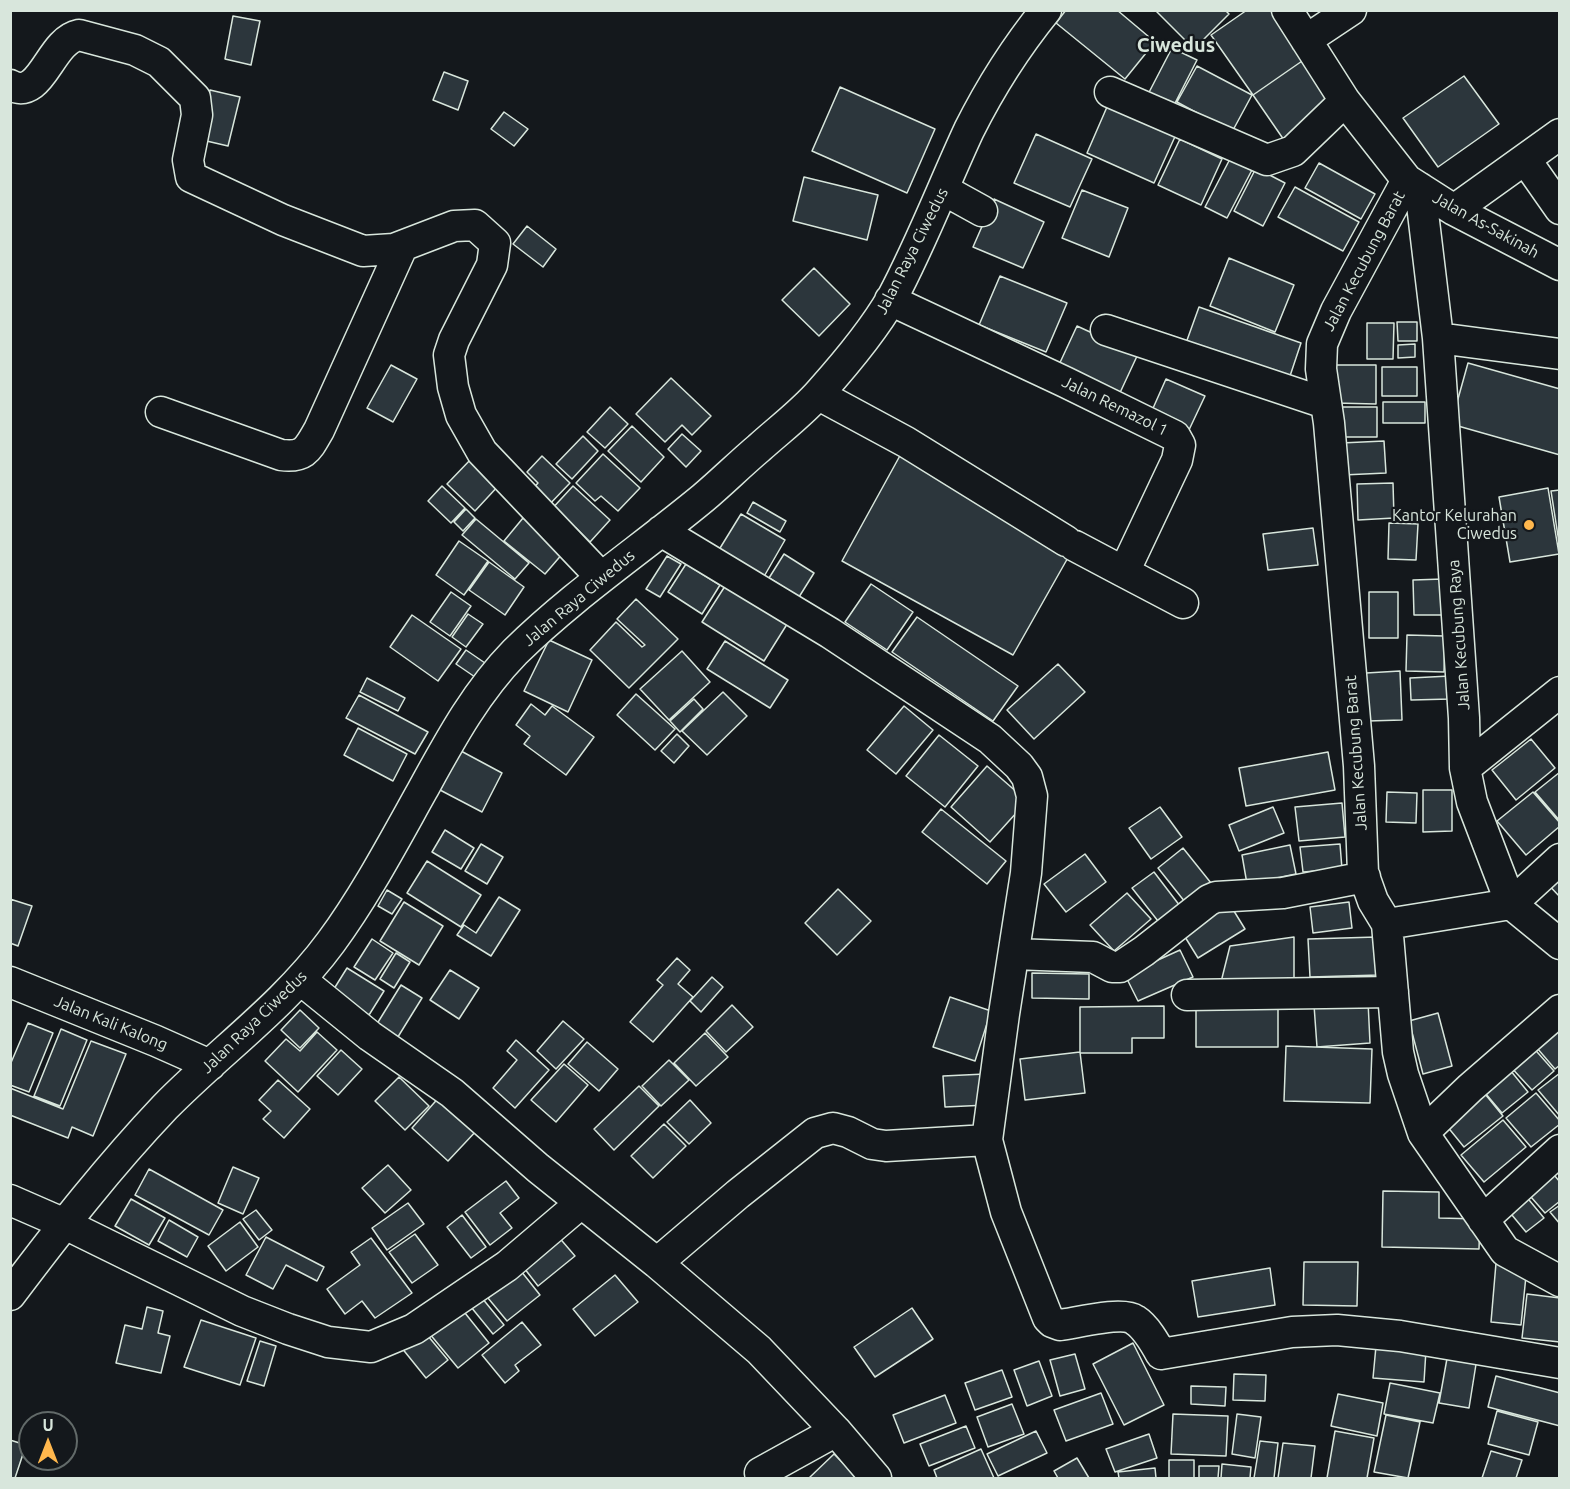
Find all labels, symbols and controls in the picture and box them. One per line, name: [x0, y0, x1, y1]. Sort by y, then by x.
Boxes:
district label: Ciwedus: [1137, 33, 1215, 57]
street label: Jalan Raya Ciwedus: [872, 185, 952, 317]
street label: Jalan Kecubung Barat: [1319, 188, 1409, 334]
street label: Jalan As-Sakinah: [1429, 188, 1543, 262]
street label: Jalan Remazol 1: [1059, 372, 1171, 440]
place label: Kantor Kelurahan Ciwedus: [1392, 506, 1517, 544]
marker: Kantor Kelurahan Ciwedus: [1522, 518, 1536, 532]
street label: Jalan Raya Ciwedus: [519, 546, 639, 650]
street label: Jalan Kecubung Raya: [1444, 559, 1474, 711]
street label: Jalan Kecubung Barat: [1341, 675, 1371, 831]
street label: Jalan Raya Ciwedus: [197, 967, 311, 1077]
street label: Jalan Kali Kalong: [51, 991, 171, 1055]
north arrow: [18, 1411, 78, 1471]
text: U: [42, 1416, 54, 1434]

